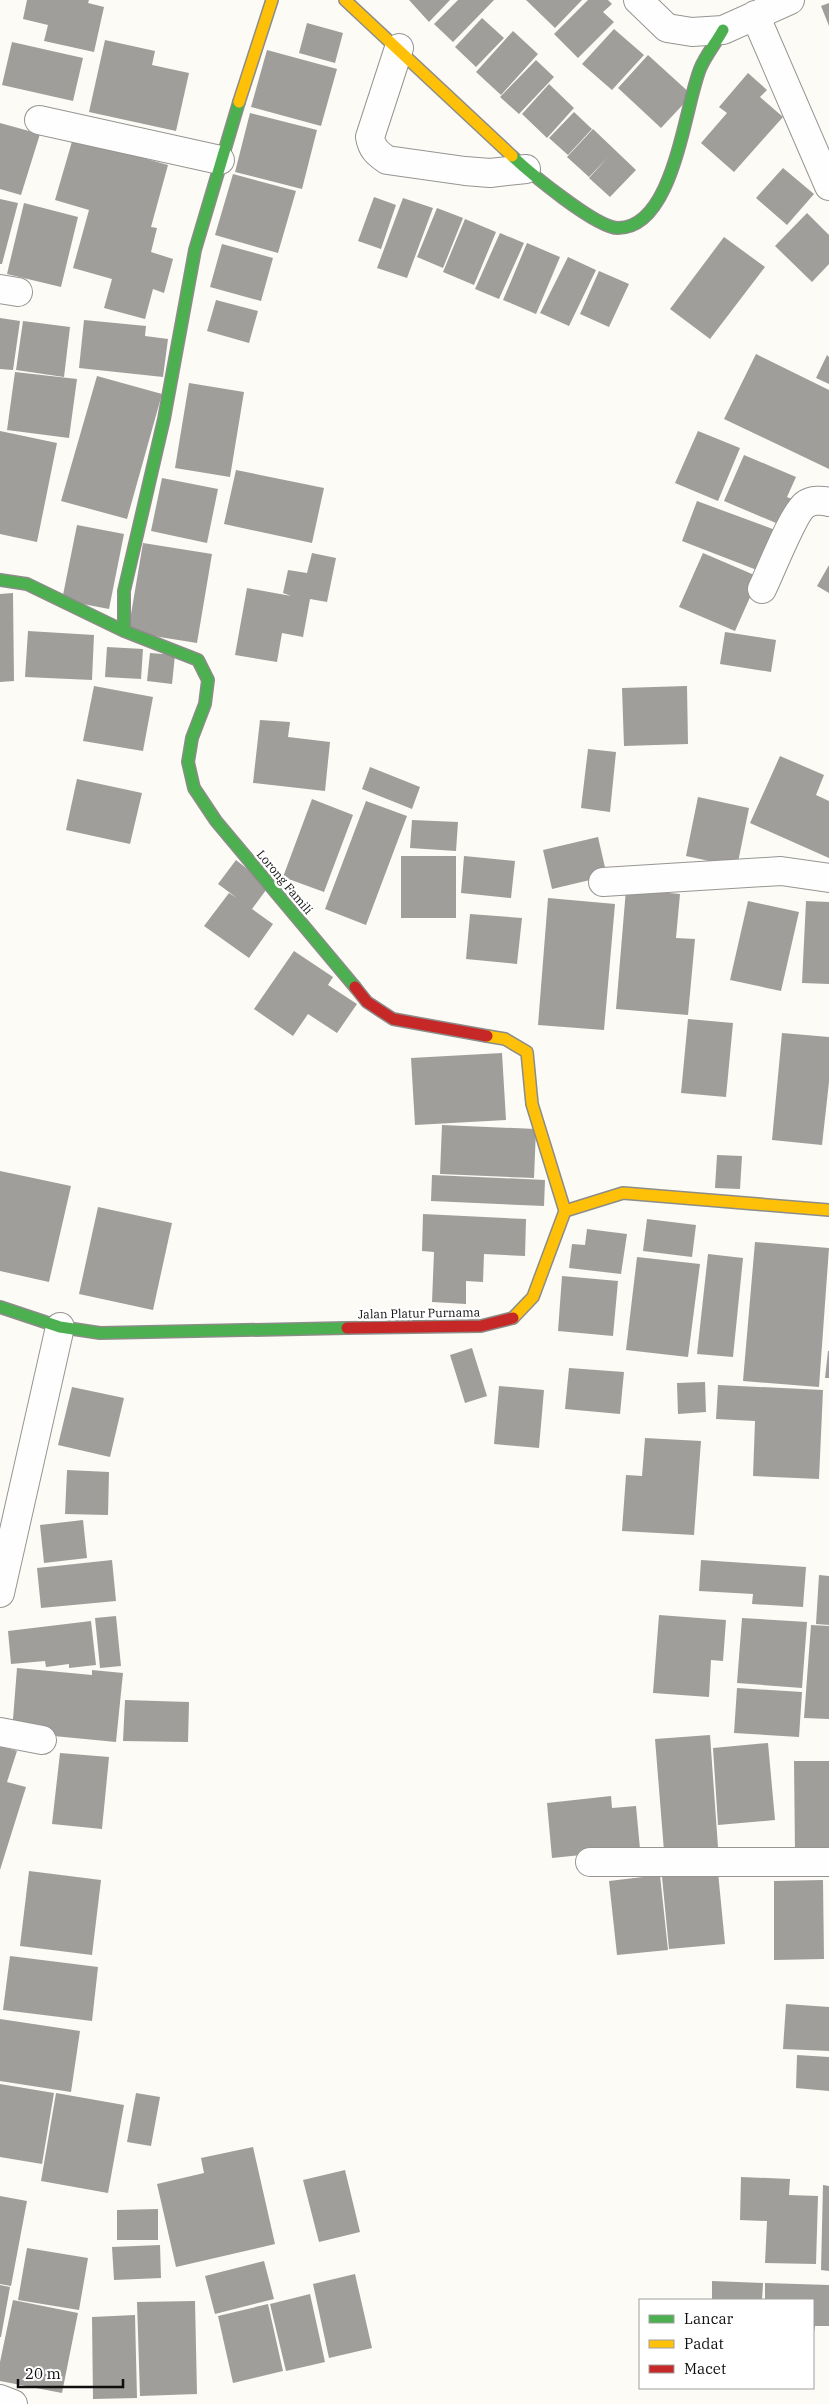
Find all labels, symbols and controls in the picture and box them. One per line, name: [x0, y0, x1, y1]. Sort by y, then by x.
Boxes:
street label: Lorong Famili: [254, 847, 316, 917]
street label: Jalan Platur Purnama: [358, 1304, 481, 1322]
legend: [639, 2299, 814, 2389]
text: Lancar: [684, 2309, 734, 2328]
text: Padat: [684, 2334, 724, 2353]
scale bar: [18, 2356, 122, 2388]
text: Macet: [684, 2359, 726, 2378]
text: 20 m: [25, 2364, 61, 2383]

